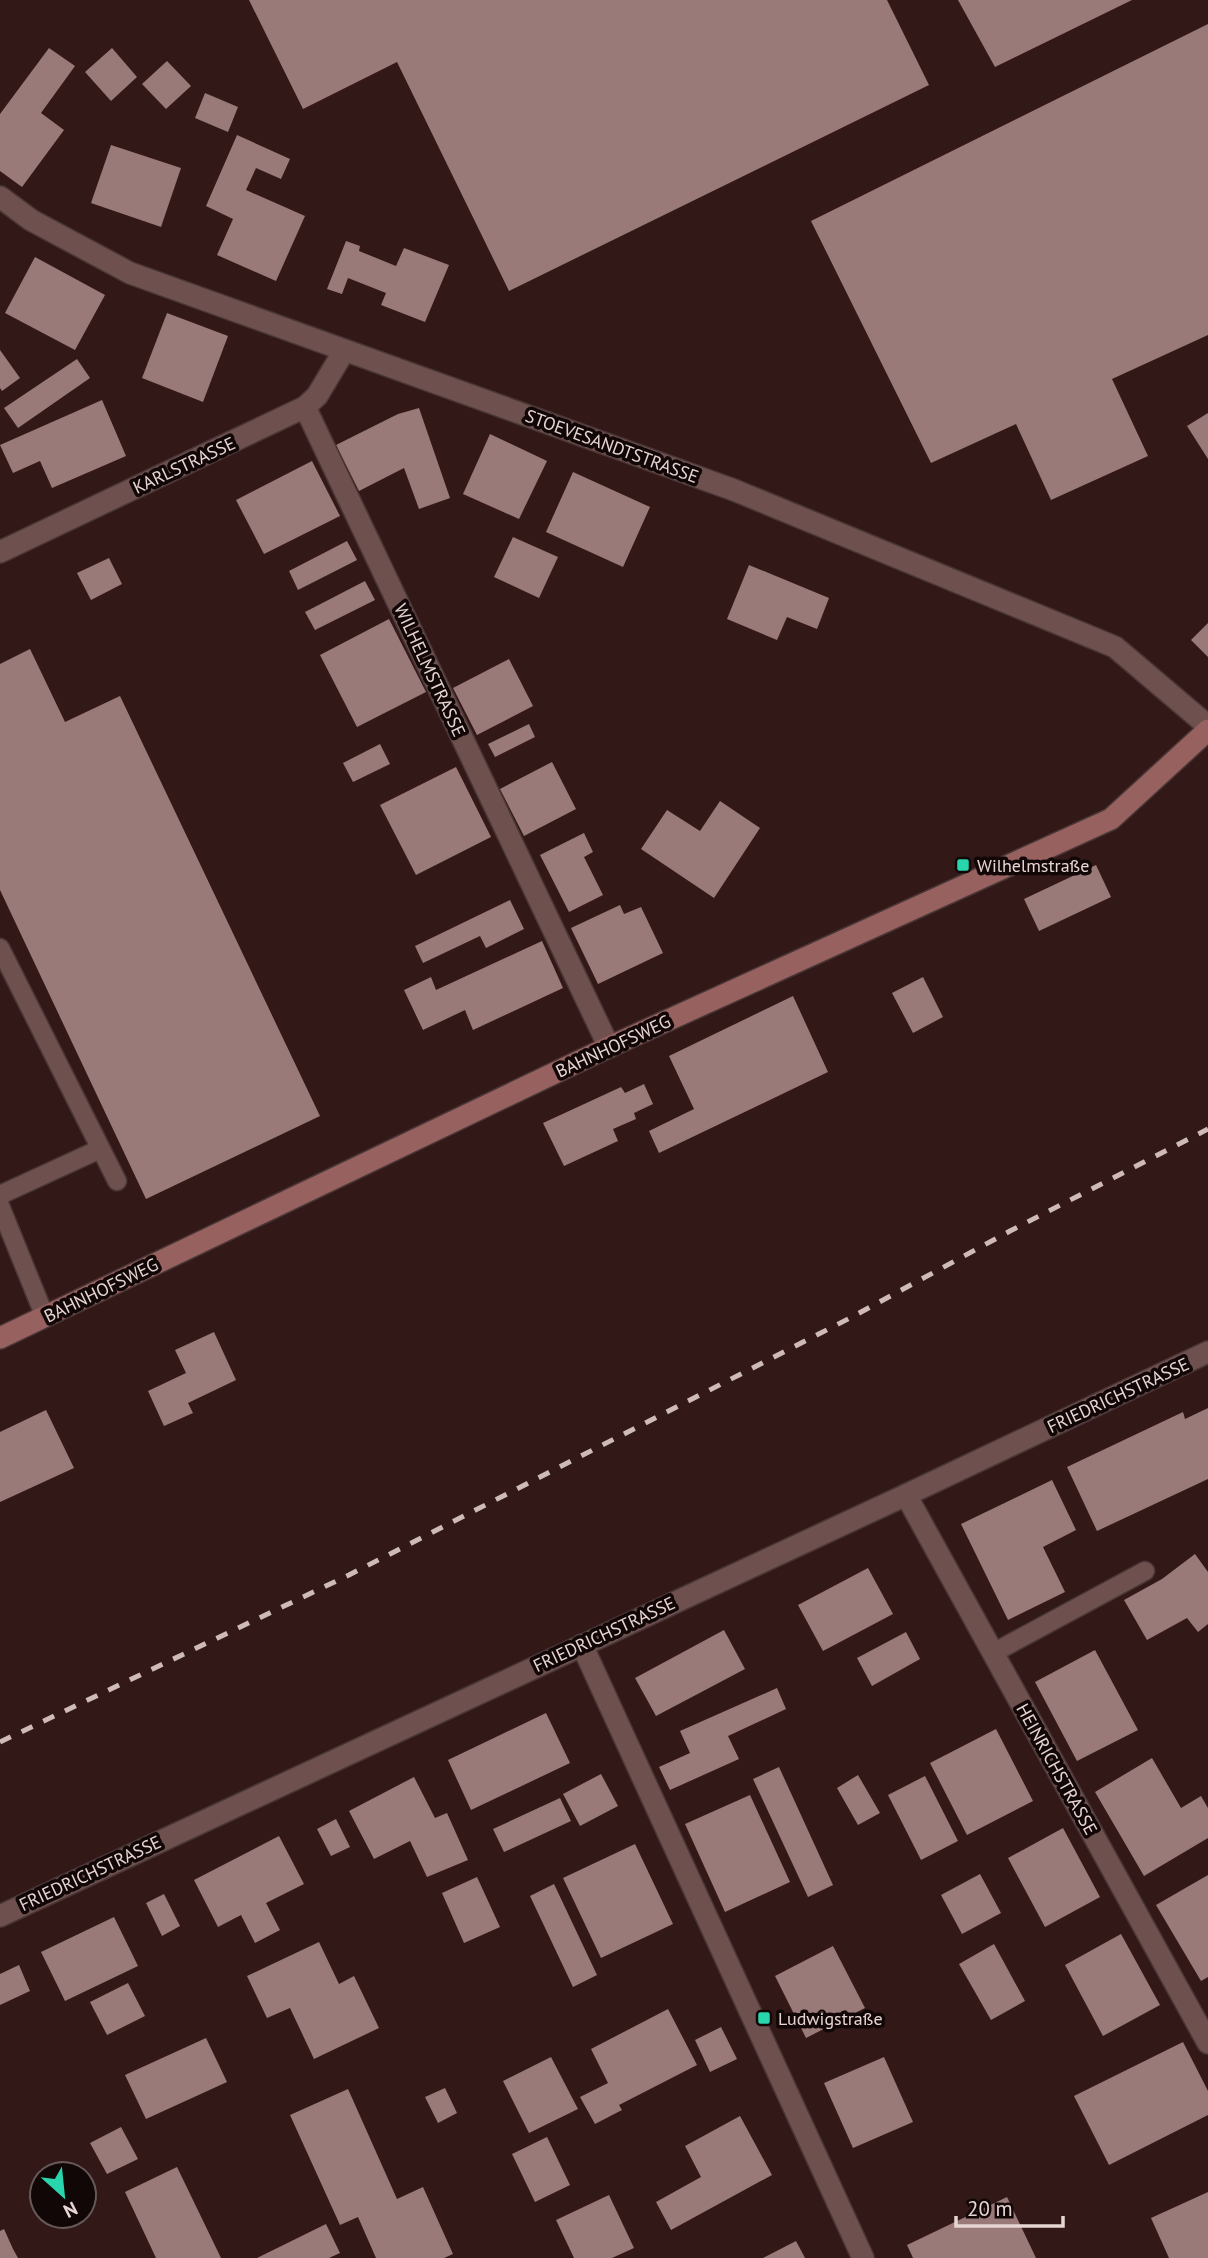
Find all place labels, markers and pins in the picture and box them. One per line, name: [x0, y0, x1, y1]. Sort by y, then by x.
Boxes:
place label: Wilhelmstraße: [977, 854, 1089, 877]
marker: Wilhelmstraße: [955, 857, 971, 873]
place label: Ludwigstraße: [778, 2007, 883, 2030]
marker: Ludwigstraße: [756, 2010, 772, 2026]

